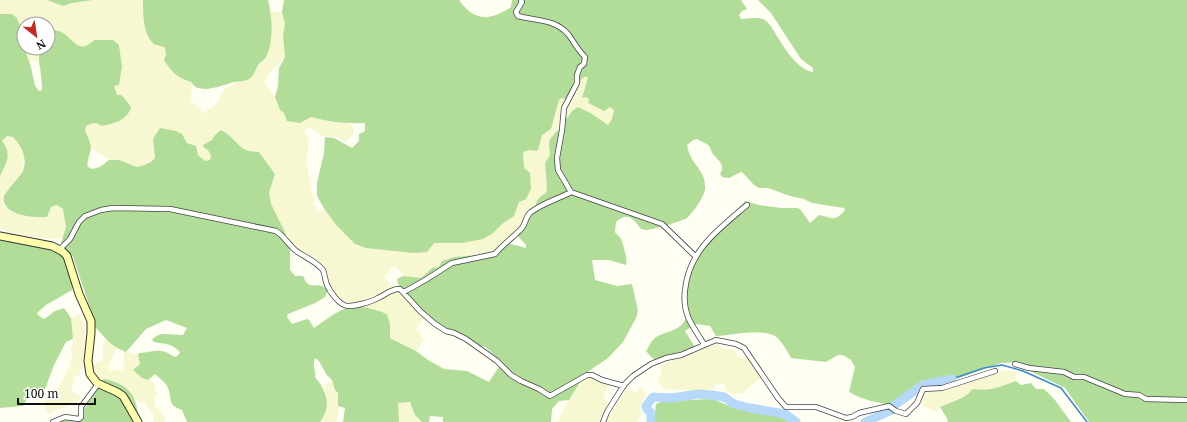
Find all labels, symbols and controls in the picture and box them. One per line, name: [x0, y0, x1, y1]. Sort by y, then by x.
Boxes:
north arrow: [16, 16, 56, 56]
text: N: [33, 36, 49, 54]
scale bar: [18, 380, 95, 406]
text: 100 m: [24, 385, 59, 402]

